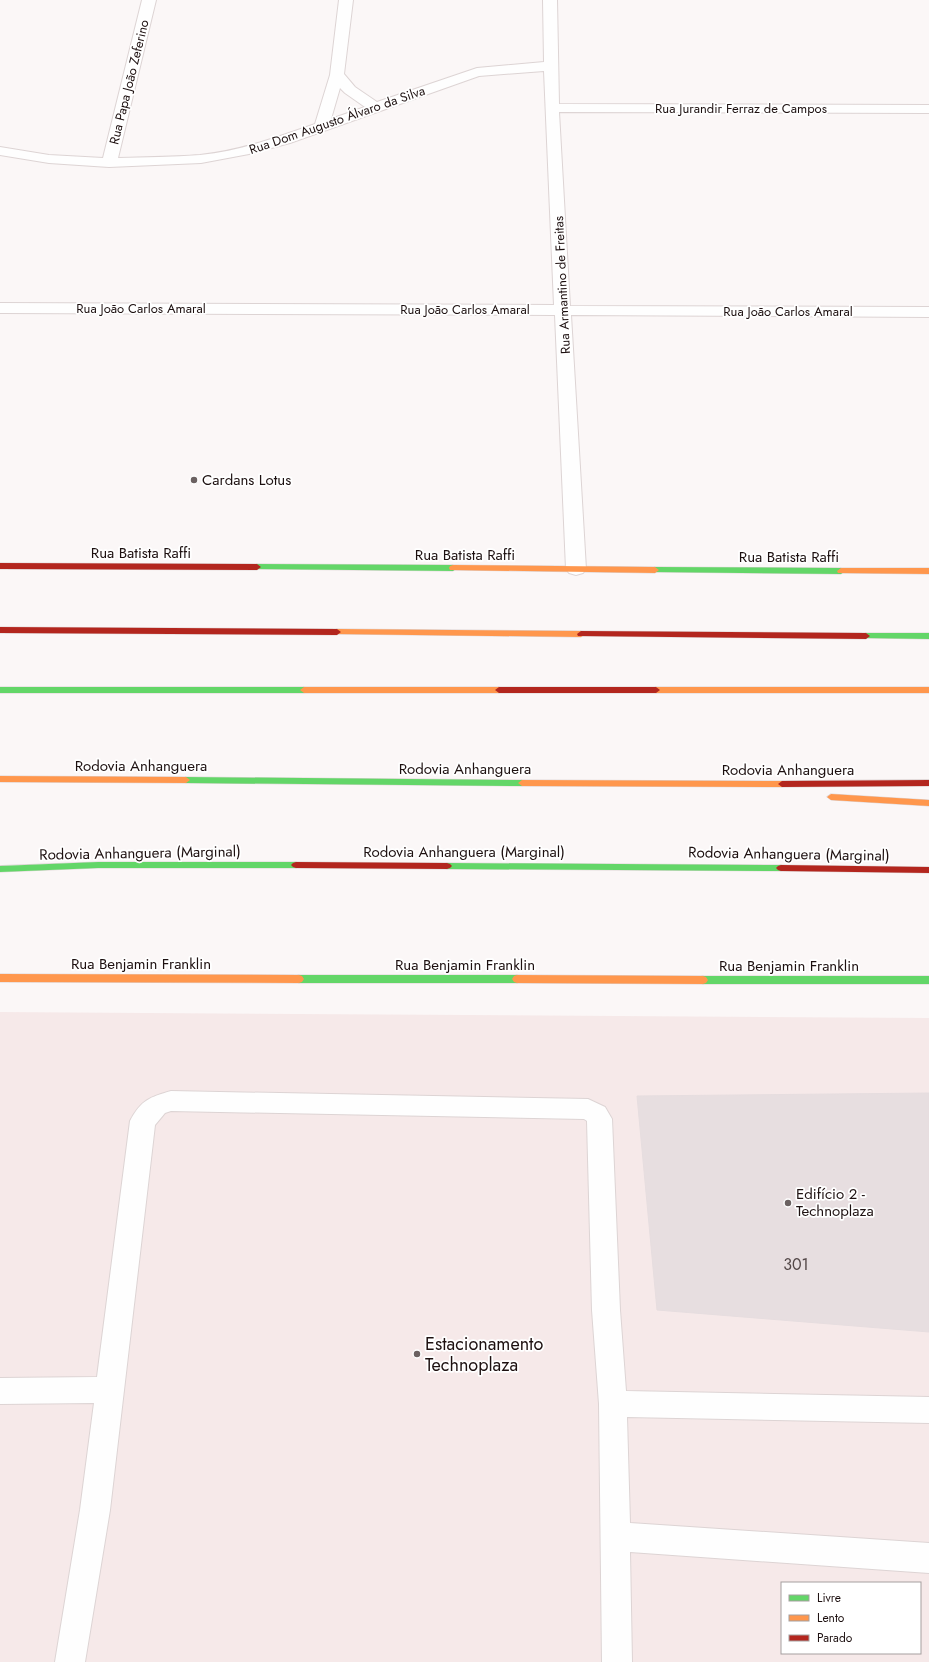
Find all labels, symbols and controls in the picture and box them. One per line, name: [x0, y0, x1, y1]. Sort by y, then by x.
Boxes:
street label: Rua Papa João Zeferino: [104, 18, 154, 146]
street label: Rua Dom Augusto Álvaro da Silva: [247, 81, 427, 159]
street label: Rua Jurandir Ferraz de Campos: [655, 99, 827, 118]
street label: Rua Armantino de Freitas: [549, 216, 575, 354]
street label: Rua João Carlos Amaral: [76, 299, 206, 318]
street label: Rua João Carlos Amaral: [400, 300, 530, 319]
street label: Rua João Carlos Amaral: [723, 302, 853, 321]
place label: Cardans Lotus: [202, 469, 291, 491]
marker: Cardans Lotus: [189, 475, 199, 485]
street label: Rua Batista Raffi: [91, 542, 191, 564]
street label: Rua Batista Raffi: [415, 544, 515, 566]
street label: Rua Batista Raffi: [739, 546, 839, 568]
street label: Rodovia Anhanguera: [75, 755, 207, 777]
street label: Rodovia Anhanguera: [399, 758, 531, 780]
street label: Rodovia Anhanguera: [722, 759, 854, 781]
street label: Rodovia Anhanguera (Marginal): [39, 840, 241, 866]
street label: Rodovia Anhanguera (Marginal): [363, 841, 565, 863]
street label: Rodovia Anhanguera (Marginal): [688, 841, 890, 867]
street label: Rua Benjamin Franklin: [71, 953, 211, 975]
street label: Rua Benjamin Franklin: [395, 954, 535, 976]
street label: Rua Benjamin Franklin: [719, 955, 859, 977]
place label: Edifício 2 - Technoplaza: [796, 1183, 874, 1222]
marker: Edifício 2 - Technoplaza: [783, 1198, 793, 1208]
house number: 301: [783, 1253, 809, 1276]
place label: Estacionamento Technoplaza: [425, 1331, 543, 1378]
marker: Estacionamento Technoplaza: [412, 1349, 422, 1359]
legend: [781, 1582, 921, 1654]
text: Livre: [817, 1589, 841, 1607]
text: Lento: [817, 1609, 845, 1627]
text: Parado: [817, 1629, 853, 1647]

